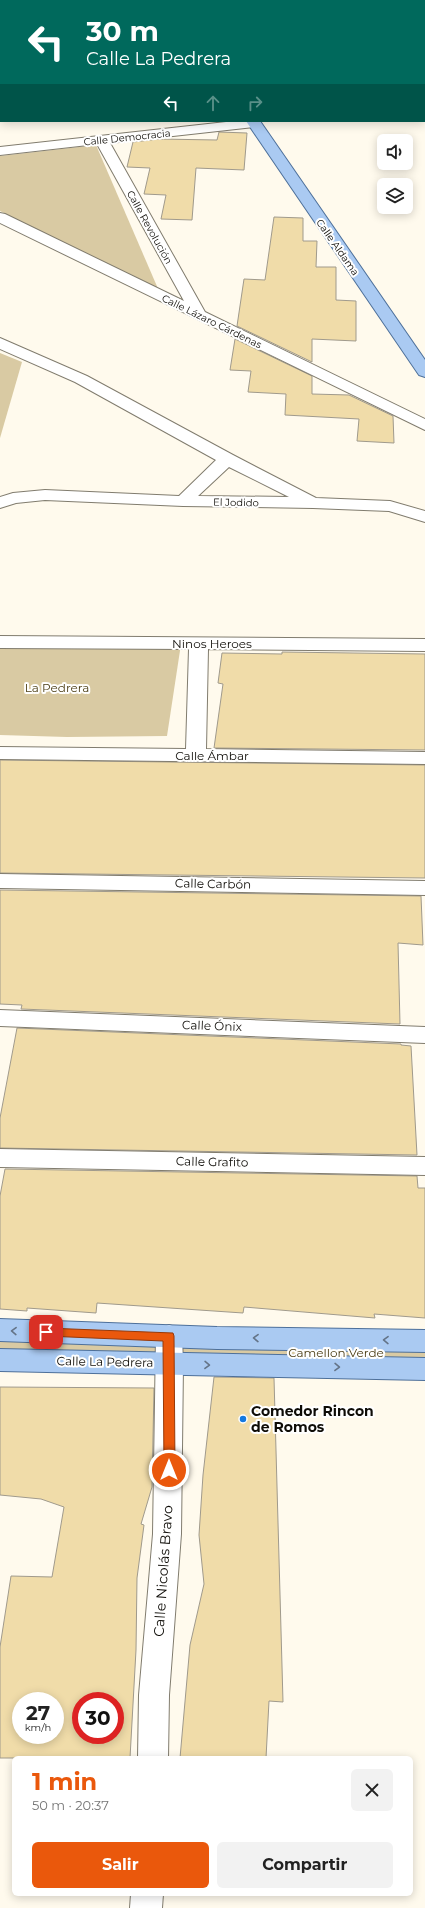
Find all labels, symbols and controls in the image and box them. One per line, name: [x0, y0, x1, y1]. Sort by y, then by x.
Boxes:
text: 30 m: [86, 14, 159, 48]
icon: left: [20, 16, 72, 68]
text: Calle La Pedrera: [86, 48, 231, 70]
icon: left: [160, 92, 182, 114]
icon: ahead: [202, 92, 224, 114]
icon: right: [244, 92, 266, 114]
street label: Calle Democracia: [83, 126, 171, 149]
map controls: [377, 134, 413, 214]
button: sound: [377, 134, 413, 170]
button: layers: [377, 178, 413, 214]
street label: Calle Revolución: [124, 188, 175, 266]
street label: Calle Aldama: [313, 217, 362, 278]
street label: Calle Lázaro Cárdenas: [160, 292, 264, 351]
street label: El Jodido: [213, 496, 259, 509]
street label: Ninos Heroes: [172, 636, 252, 651]
park label: La Pedrera: [25, 680, 89, 695]
street label: Calle Ámbar: [175, 748, 249, 763]
street label: Calle Carbón: [175, 875, 251, 892]
street label: Calle Ónix: [182, 1017, 243, 1034]
street label: Calle Grafito: [176, 1153, 248, 1170]
pin: [29, 1315, 63, 1349]
icon: arrive: [35, 1321, 57, 1343]
one-way arrow: [11, 1327, 17, 1335]
one-way arrow: [253, 1334, 259, 1342]
one-way arrow: [383, 1336, 389, 1344]
park label: Camellon Verde: [288, 1345, 384, 1360]
street label: Calle La Pedrera: [56, 1353, 154, 1370]
one-way arrow: [204, 1361, 210, 1369]
one-way arrow: [334, 1363, 340, 1371]
place label: Comedor Rincon de Romos: [251, 1402, 374, 1436]
marker: Comedor Rincon de Romos: [238, 1414, 248, 1424]
position arrow: [148, 1449, 190, 1491]
street label: Calle Nicolás Bravo: [149, 1504, 177, 1637]
speed limit sign: 30: [72, 1692, 124, 1744]
text: 27: [26, 1701, 50, 1725]
text: km/h: [25, 1721, 51, 1734]
text: 1 min: [32, 1767, 97, 1796]
button: close: [351, 1769, 393, 1811]
text: 50 m · 20:37: [32, 1797, 109, 1813]
button: Salir: [32, 1842, 209, 1888]
button: Compartir: [217, 1842, 393, 1888]

